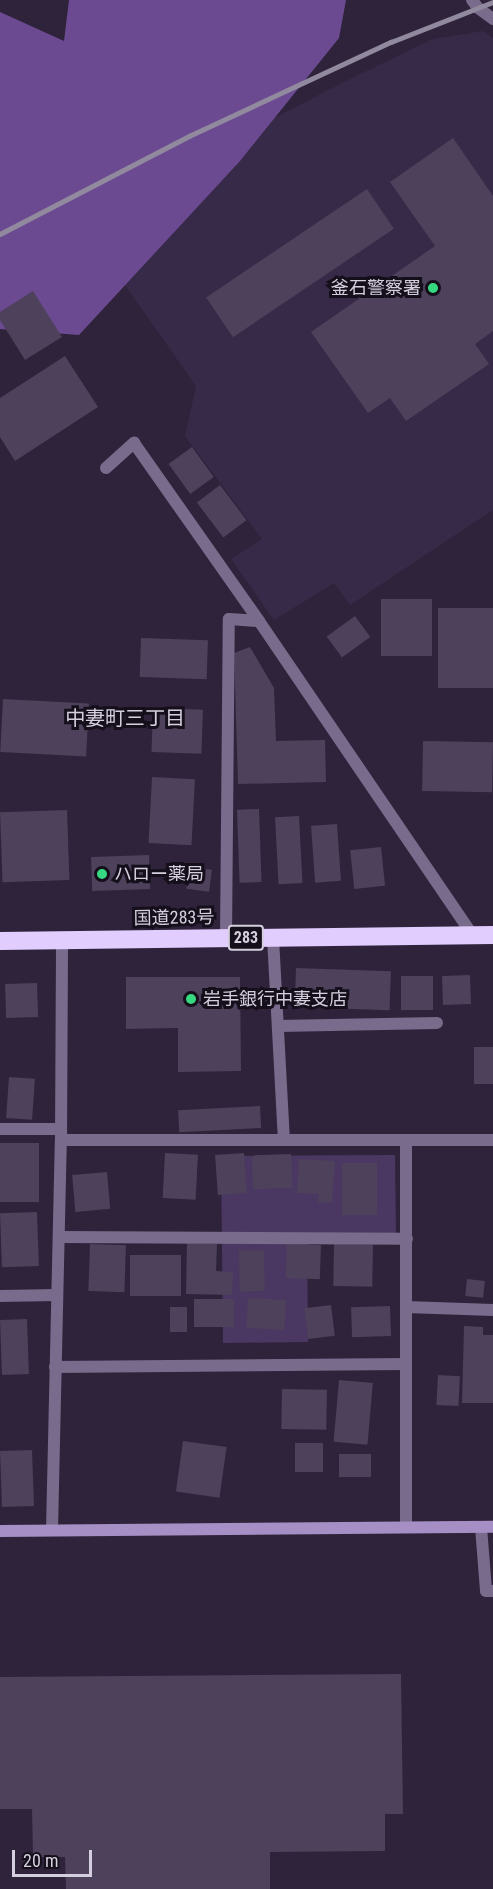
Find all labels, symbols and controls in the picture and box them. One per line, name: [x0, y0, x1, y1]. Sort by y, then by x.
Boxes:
place label: 釜石警察署: [331, 277, 421, 299]
marker: 釜石警察署: [426, 281, 440, 295]
district label: 中妻町三丁目: [65, 706, 185, 730]
place label: ハロー薬局: [114, 863, 204, 885]
marker: ハロー薬局: [95, 867, 109, 881]
street label: 国道283号: [133, 906, 215, 930]
road number: 283: [226, 925, 266, 951]
place label: 岩手銀行中妻支店: [203, 988, 347, 1010]
marker: 岩手銀行中妻支店: [184, 992, 198, 1006]
scale bar: [15, 1838, 94, 1876]
text: 20 m: [23, 1850, 58, 1871]

